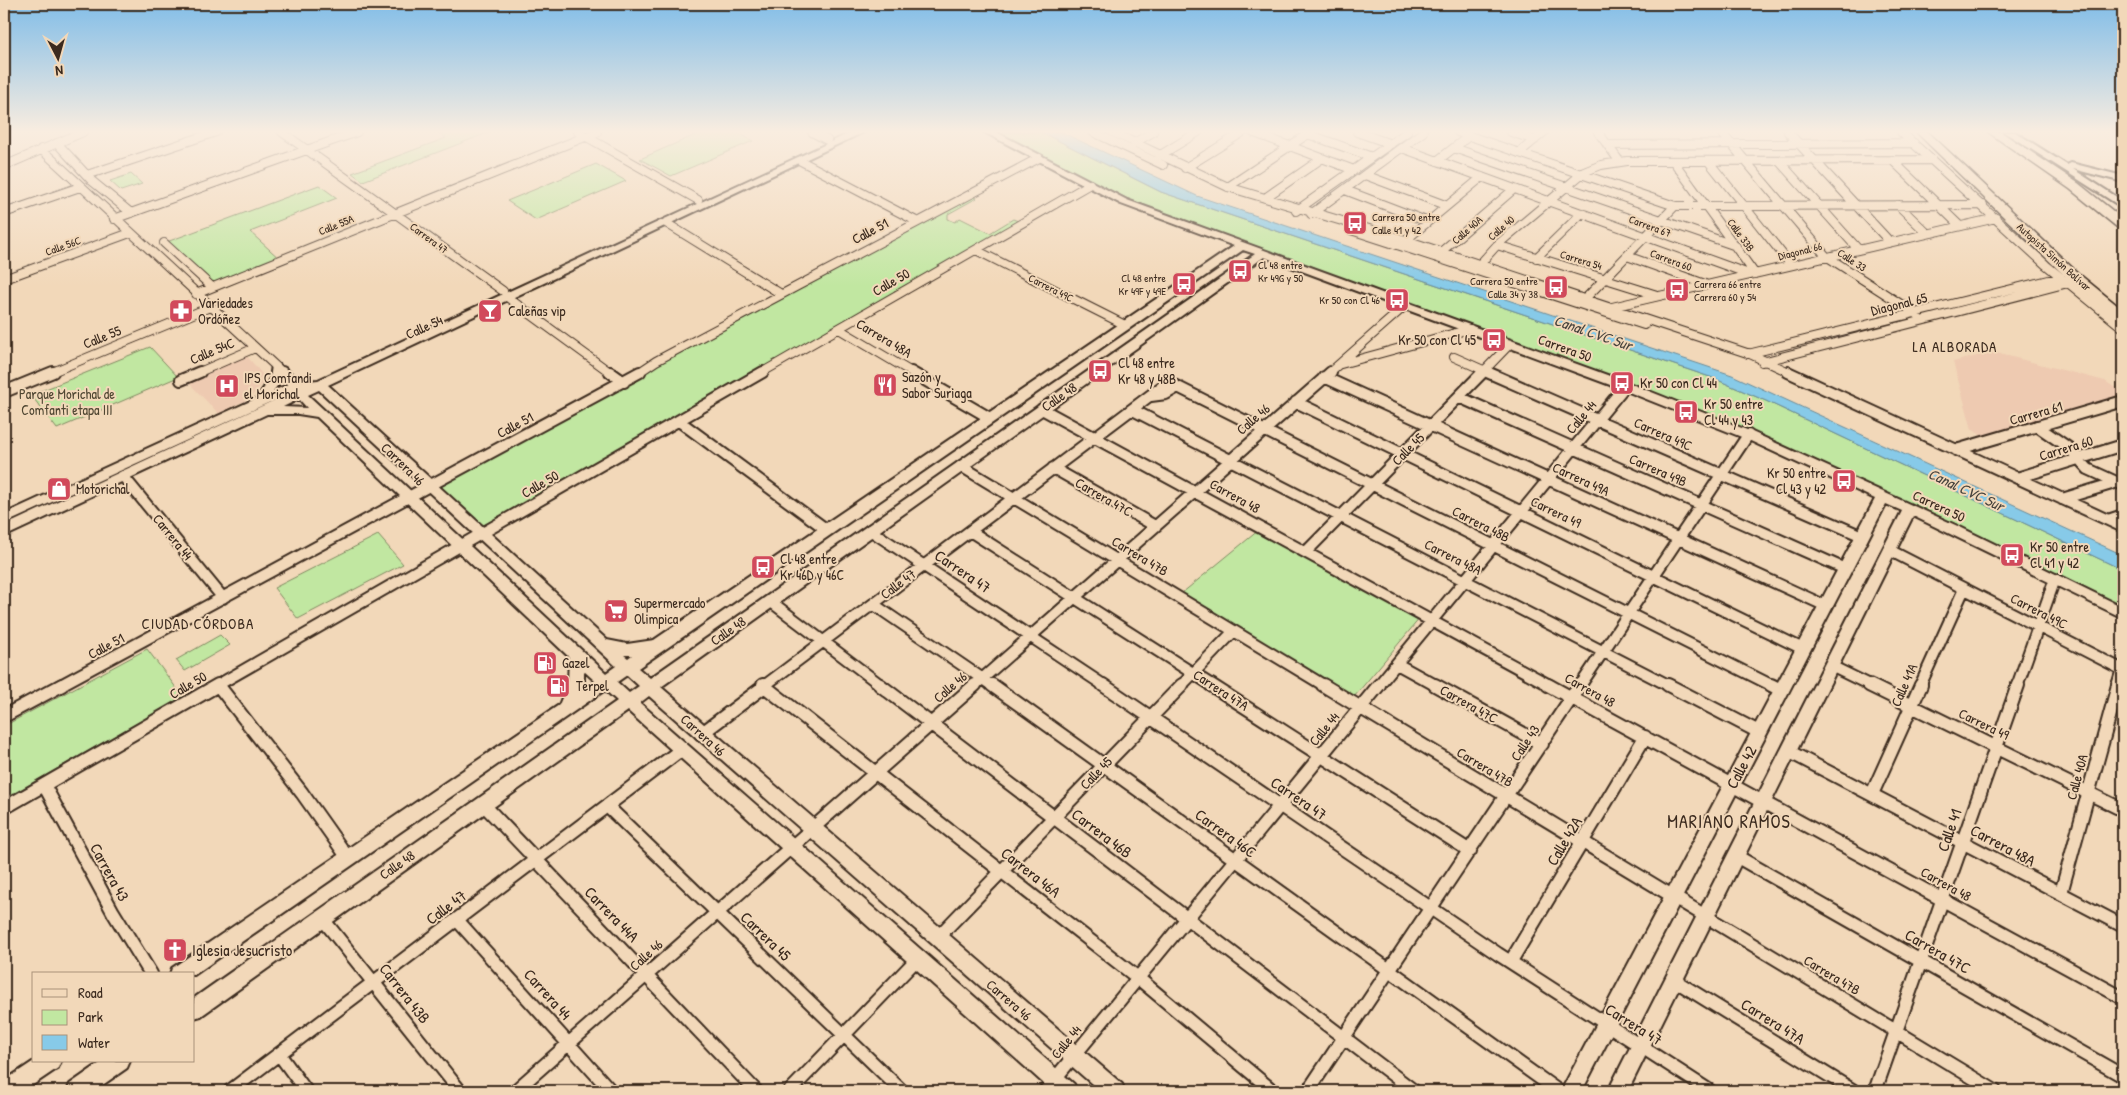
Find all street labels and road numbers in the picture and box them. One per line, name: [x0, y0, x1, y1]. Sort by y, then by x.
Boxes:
street label: Calle 55A: [316, 211, 356, 238]
street label: Calle 40A: [1449, 212, 1486, 247]
street label: Calle 40: [1485, 212, 1517, 243]
street label: Carrera 67: [1627, 212, 1673, 240]
street label: Calle 51: [848, 213, 891, 248]
street label: Calle 33B: [1724, 216, 1758, 255]
street label: Carrera 47: [407, 219, 451, 257]
street label: Autopista Simón Bolívar: [2014, 220, 2095, 295]
street label: Calle 56C: [43, 233, 83, 259]
street label: Diagonal 66: [1777, 239, 1824, 263]
street label: Calle 33: [1835, 245, 1869, 275]
street label: Carrera 60: [1648, 246, 1694, 274]
street label: Carrera 54: [1558, 247, 1604, 273]
street label: Calle 50: [869, 263, 913, 300]
street label: Carrera 49C: [1026, 271, 1076, 305]
street label: Diagonal 65: [1869, 287, 1929, 321]
street label: Calle 54: [402, 310, 446, 343]
street label: Carrera 48A: [853, 314, 916, 362]
street label: Calle 55: [80, 320, 124, 353]
street label: Carrera 50: [1536, 329, 1595, 366]
street label: Calle 54C: [187, 333, 237, 368]
street label: Calle 48: [1037, 378, 1080, 416]
street label: Calle 44: [1561, 396, 1600, 438]
street label: Carrera 61: [2007, 396, 2065, 429]
street label: Calle 46: [1232, 398, 1274, 439]
street label: Calle 51: [493, 407, 536, 442]
street label: Carrera 49C: [1631, 412, 1696, 455]
street label: Calle 45: [1387, 428, 1428, 469]
street label: Carrera 60: [2037, 430, 2095, 465]
street label: Carrera 46: [377, 438, 430, 490]
street label: Carrera 49B: [1626, 448, 1690, 491]
street label: Carrera 49A: [1550, 457, 1613, 500]
street label: Calle 50: [518, 465, 562, 502]
street label: Carrera 47C: [1072, 472, 1137, 521]
street label: Carrera 48: [1207, 474, 1264, 517]
street label: Carrera 50: [1910, 485, 1969, 526]
street label: Carrera 49: [1528, 491, 1585, 532]
street label: Carrera 48B: [1449, 501, 1513, 546]
street label: Carrera 44: [149, 510, 198, 564]
street label: Carrera 47B: [1108, 531, 1172, 580]
street label: Carrera 48A: [1421, 534, 1485, 579]
street label: Carrera 47: [930, 544, 996, 598]
street label: Calle 47: [876, 564, 920, 603]
street label: Carrera 49C: [2007, 588, 2071, 633]
street label: Calle 48: [706, 612, 749, 650]
street label: Calle 51: [84, 628, 127, 663]
street label: Calle 41A: [1886, 660, 1921, 709]
street label: Carrera 47A: [1190, 665, 1253, 715]
street label: Calle 50: [166, 666, 210, 703]
street label: Calle 46: [929, 666, 971, 707]
street label: Carrera 48: [1562, 668, 1619, 711]
street label: Carrera 47C: [1437, 680, 1502, 727]
street label: Carrera 49: [1956, 703, 2013, 744]
street label: Calle 44: [1304, 708, 1343, 750]
street label: Carrera 46: [677, 709, 730, 760]
street label: Calle 43: [1506, 721, 1544, 764]
street label: Calle 42: [1721, 741, 1762, 792]
street label: Carrera 47B: [1453, 742, 1517, 791]
street label: Calle 45: [1075, 752, 1116, 793]
street label: Calle 40A: [2061, 752, 2092, 802]
street label: Carrera 47: [1266, 771, 1332, 825]
street label: Carrera 46B: [1067, 803, 1137, 863]
street label: Carrera 46C: [1191, 803, 1261, 863]
street label: Calle 41: [1931, 806, 1967, 854]
street label: Calle 42A: [1541, 812, 1587, 870]
street label: Carrera 48A: [1967, 819, 2039, 871]
street label: Carrera 43: [85, 839, 135, 905]
street label: Carrera 46A: [997, 842, 1066, 902]
street label: Calle 48: [375, 846, 418, 884]
street label: Carrera 48: [1918, 862, 1975, 905]
street label: Carrera 44A: [580, 881, 644, 947]
street label: Calle 47: [421, 884, 471, 930]
street label: Carrera 45: [736, 906, 796, 966]
street label: Carrera 47C: [1901, 923, 1975, 979]
street label: Calle 46: [625, 934, 667, 975]
street label: Carrera 47B: [1800, 950, 1864, 999]
street label: Carrera 43B: [374, 958, 436, 1028]
street label: Carrera 44: [519, 964, 577, 1024]
street label: Carrera 46: [983, 975, 1036, 1025]
street label: Carrera 47A: [1737, 993, 1809, 1049]
street label: Carrera 47: [1601, 998, 1667, 1050]
street label: Calle 44: [1046, 1021, 1085, 1063]

